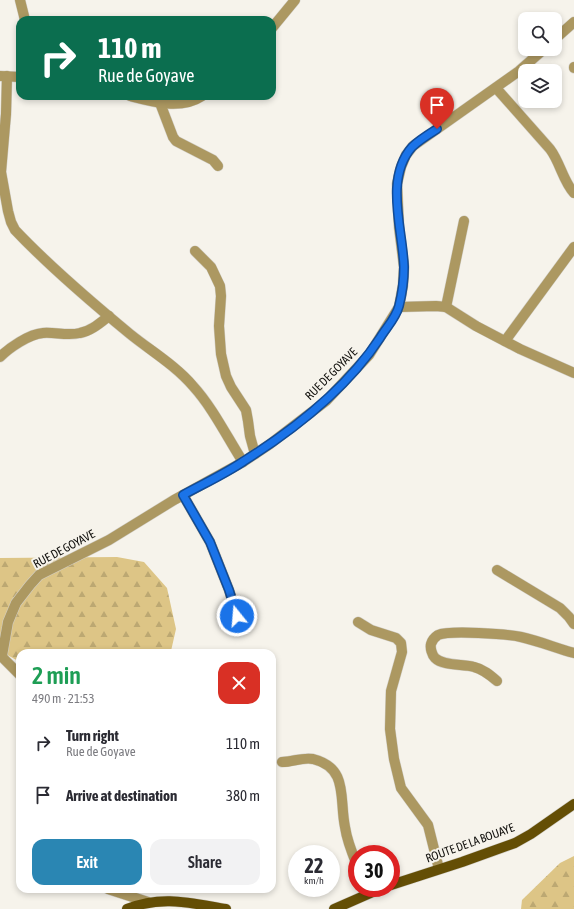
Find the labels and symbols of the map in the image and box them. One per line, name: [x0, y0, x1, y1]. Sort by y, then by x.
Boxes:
pin: [420, 88, 454, 129]
street label: RUE DE GOYAVE: [302, 345, 360, 403]
street label: RUE DE GOYAVE: [31, 527, 97, 571]
position arrow: [216, 595, 258, 637]
street label: ROUTE DE LA BOUAYE: [424, 820, 516, 866]
speed limit sign: 30: [348, 845, 400, 897]

